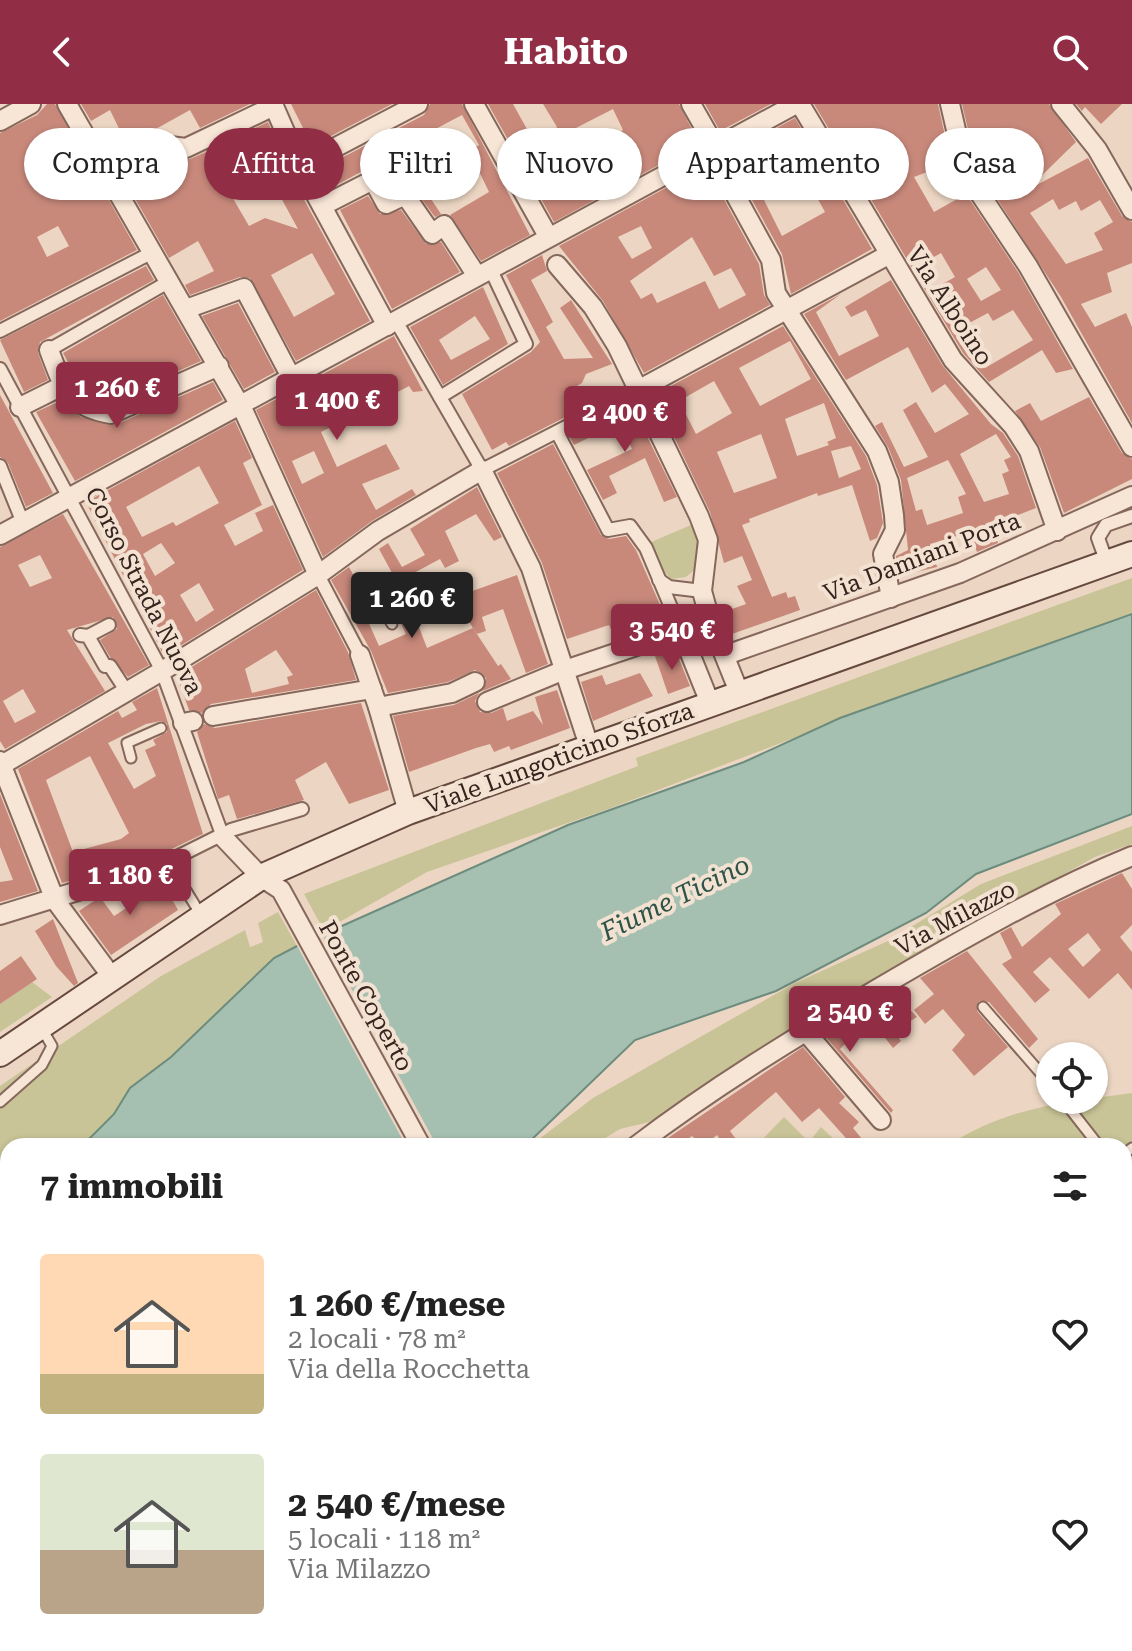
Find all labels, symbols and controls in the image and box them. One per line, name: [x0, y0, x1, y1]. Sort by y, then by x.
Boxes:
icon: back: [40, 30, 84, 74]
icon: search: [1048, 30, 1092, 74]
text: Habito: [504, 31, 628, 73]
chip: Compra: [24, 128, 188, 200]
chip: Affitta: [204, 128, 344, 200]
chip: Filtri: [360, 128, 481, 200]
chip: Nuovo: [497, 128, 642, 200]
chip: Appartamento: [658, 128, 909, 200]
chip: Casa: [925, 128, 1044, 200]
street label: Via Alboino: [901, 241, 999, 371]
pin: 1 260 €: [43, 362, 191, 430]
text: 1 260 €: [74, 373, 160, 403]
pin: 1 400 €: [263, 374, 411, 442]
text: 1 400 €: [294, 385, 380, 415]
pin: 2 400 €: [551, 386, 699, 454]
text: 2 400 €: [582, 397, 668, 427]
street label: Corso Strada Nuova: [79, 482, 209, 700]
street label: Via Damiani Porta: [820, 507, 1024, 607]
pin: 1 260 €: [338, 572, 486, 640]
text: 1 260 €: [369, 583, 455, 613]
pin: 3 540 €: [598, 604, 746, 672]
text: 3 540 €: [629, 615, 715, 645]
street label: Viale Lungoticino Sforza: [421, 696, 697, 820]
pin: 1 180 €: [56, 849, 204, 917]
water label: Fiume Ticino: [595, 849, 754, 947]
text: 1 180 €: [87, 860, 173, 890]
street label: Via Milazzo: [890, 875, 1020, 961]
street label: Ponte Coperto: [313, 916, 419, 1076]
pin: 2 540 €: [776, 986, 924, 1054]
text: 2 540 €: [807, 997, 893, 1027]
map controls: [1036, 1042, 1108, 1114]
button: locate: [1036, 1042, 1108, 1114]
icon: filters: [1048, 1164, 1092, 1208]
text: 7 immobili: [40, 1166, 223, 1206]
text: 1 260 €/mese: [288, 1284, 506, 1324]
icon: home: [104, 1286, 200, 1382]
icon: heart: [1048, 1312, 1092, 1356]
text: 2 locali · 78 m²: [288, 1324, 466, 1354]
text: Via della Rocchetta: [288, 1354, 530, 1384]
text: 2 540 €/mese: [288, 1484, 506, 1524]
icon: home: [104, 1486, 200, 1582]
icon: heart: [1048, 1512, 1092, 1556]
text: 5 locali · 118 m²: [288, 1524, 480, 1554]
text: Via Milazzo: [288, 1554, 431, 1584]

